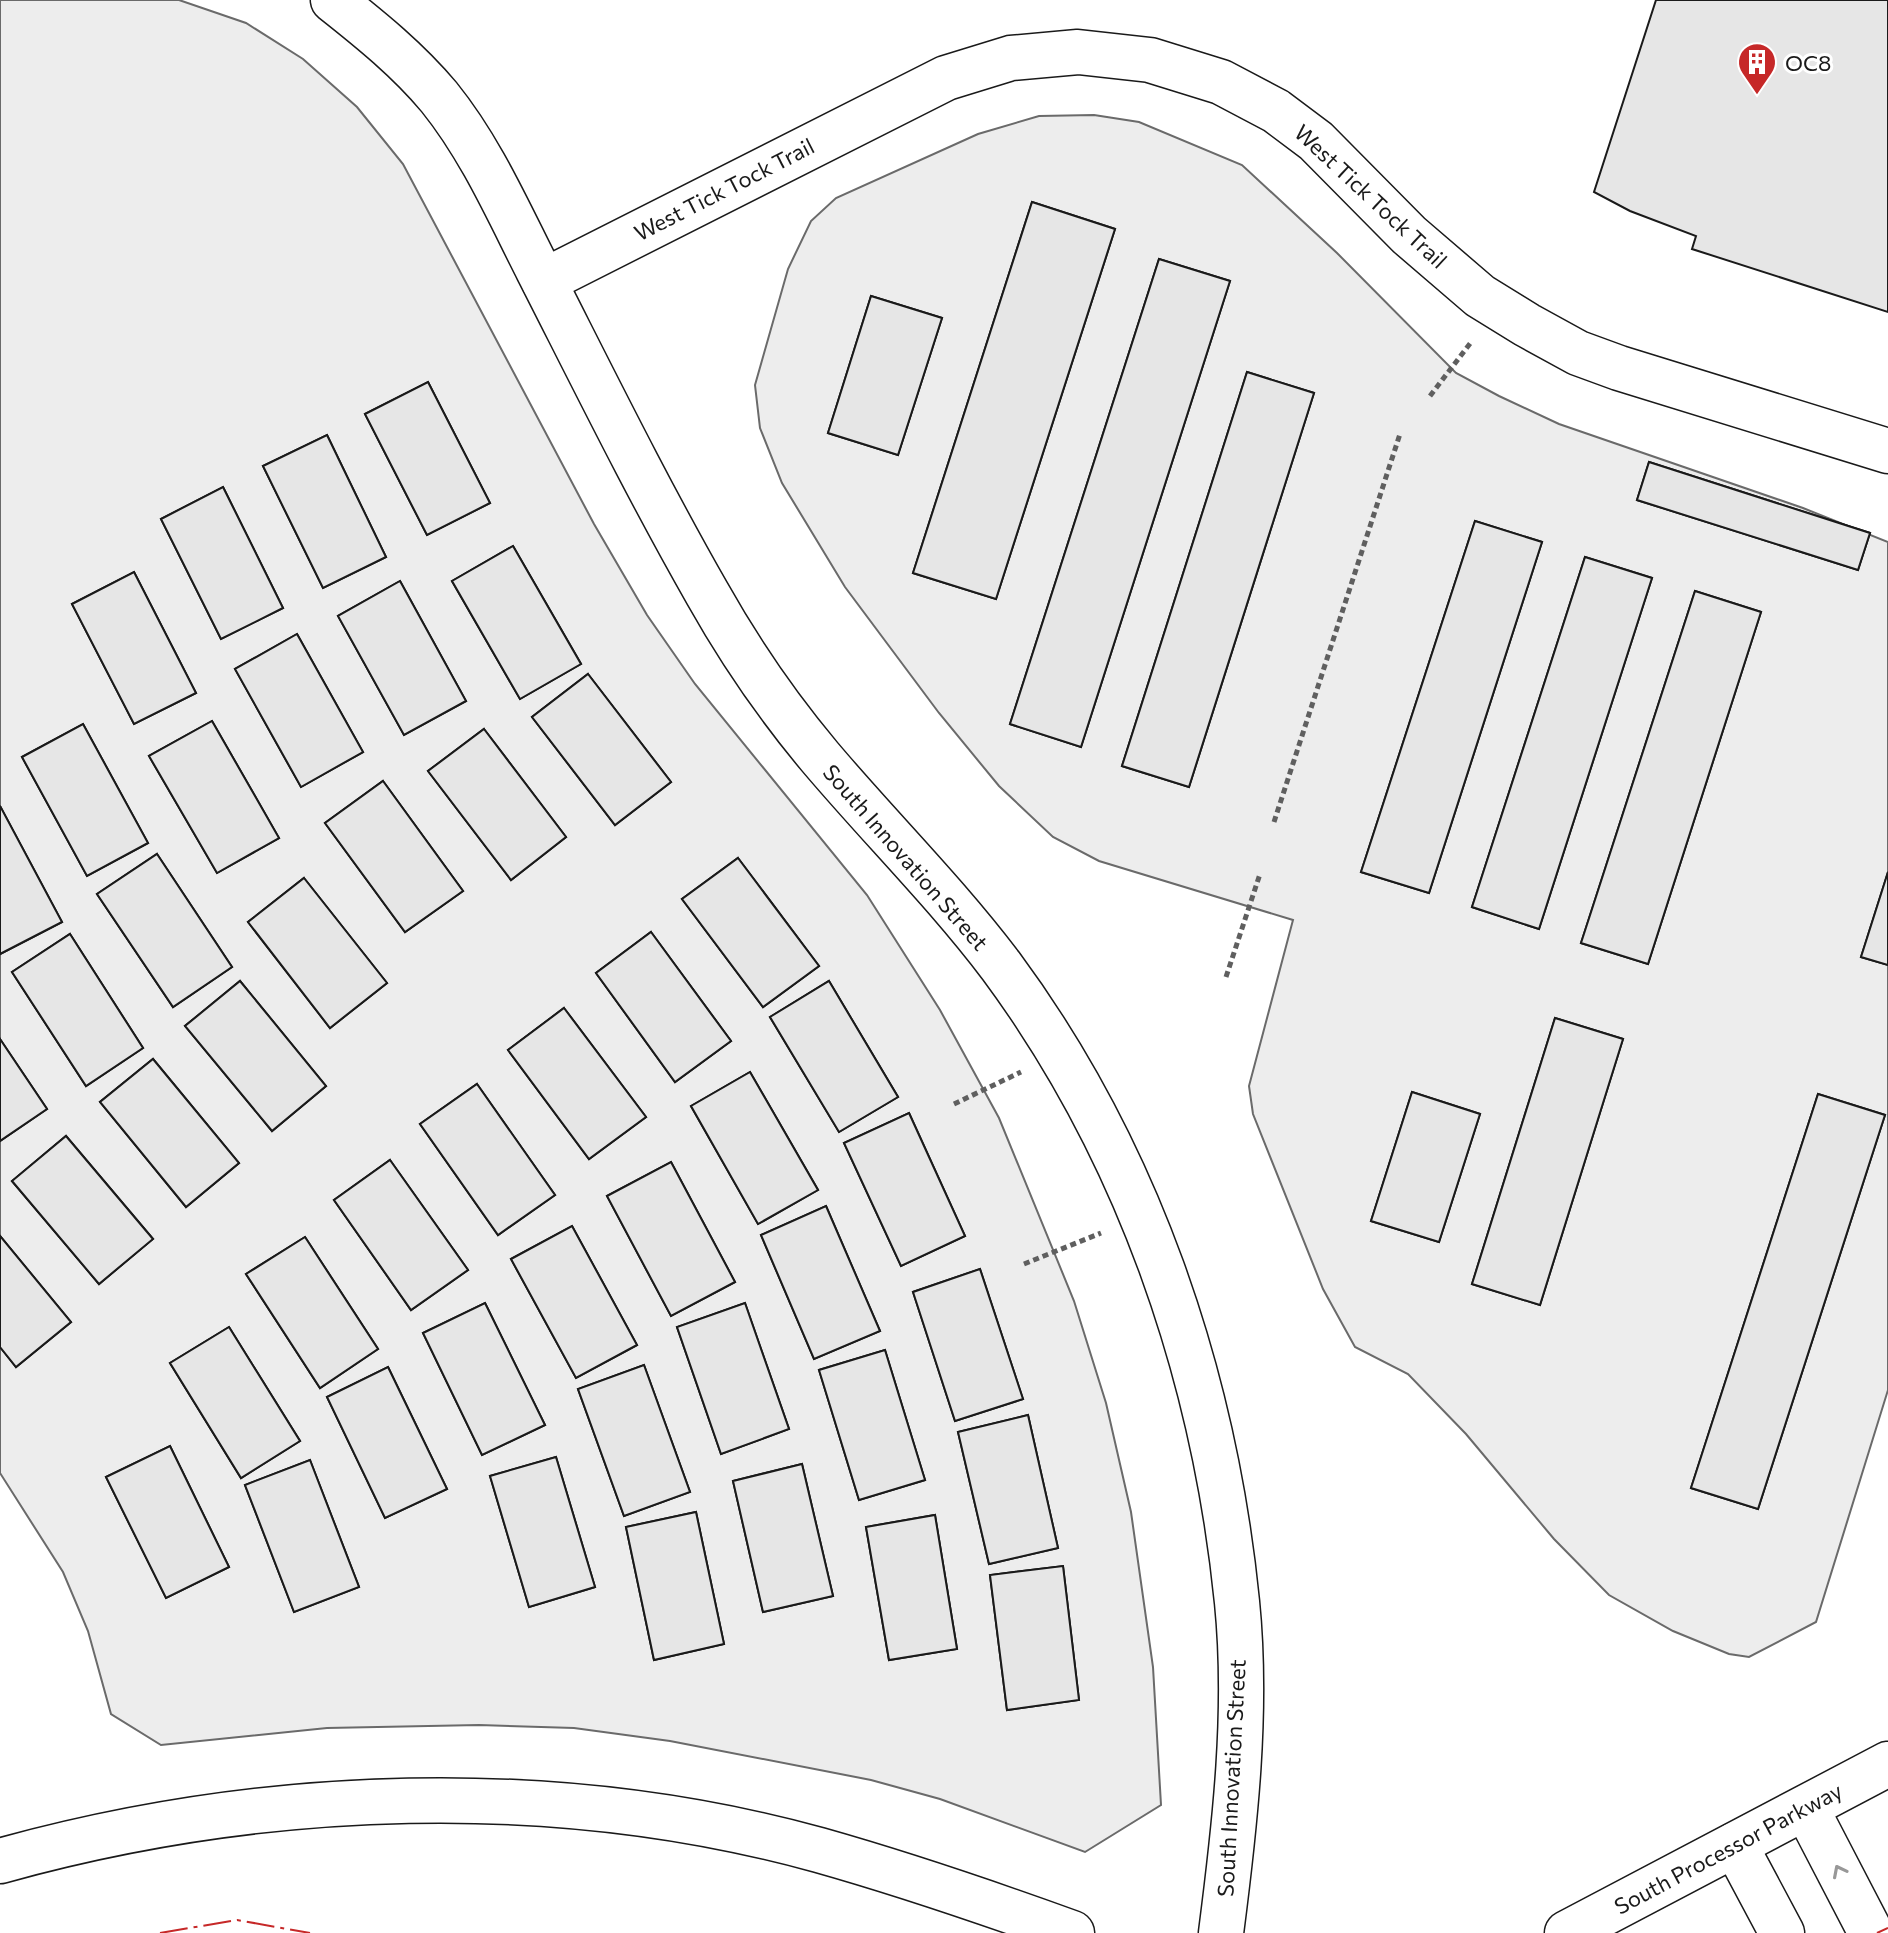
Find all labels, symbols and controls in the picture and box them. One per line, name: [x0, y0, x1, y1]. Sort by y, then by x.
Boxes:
building icon: OC8: [1736, 41, 1778, 96]
place label: OC8: [1785, 49, 1831, 76]
street label: West Tick Tock Trail: [1289, 118, 1453, 274]
street label: West Tick Tock Trail: [629, 132, 819, 246]
street label: South Innovation Street: [818, 758, 994, 956]
street label: South Innovation Street: [1211, 1659, 1251, 1897]
street label: South Processor Parkway: [1609, 1776, 1847, 1920]
one-way arrow: [1833, 1864, 1848, 1879]

